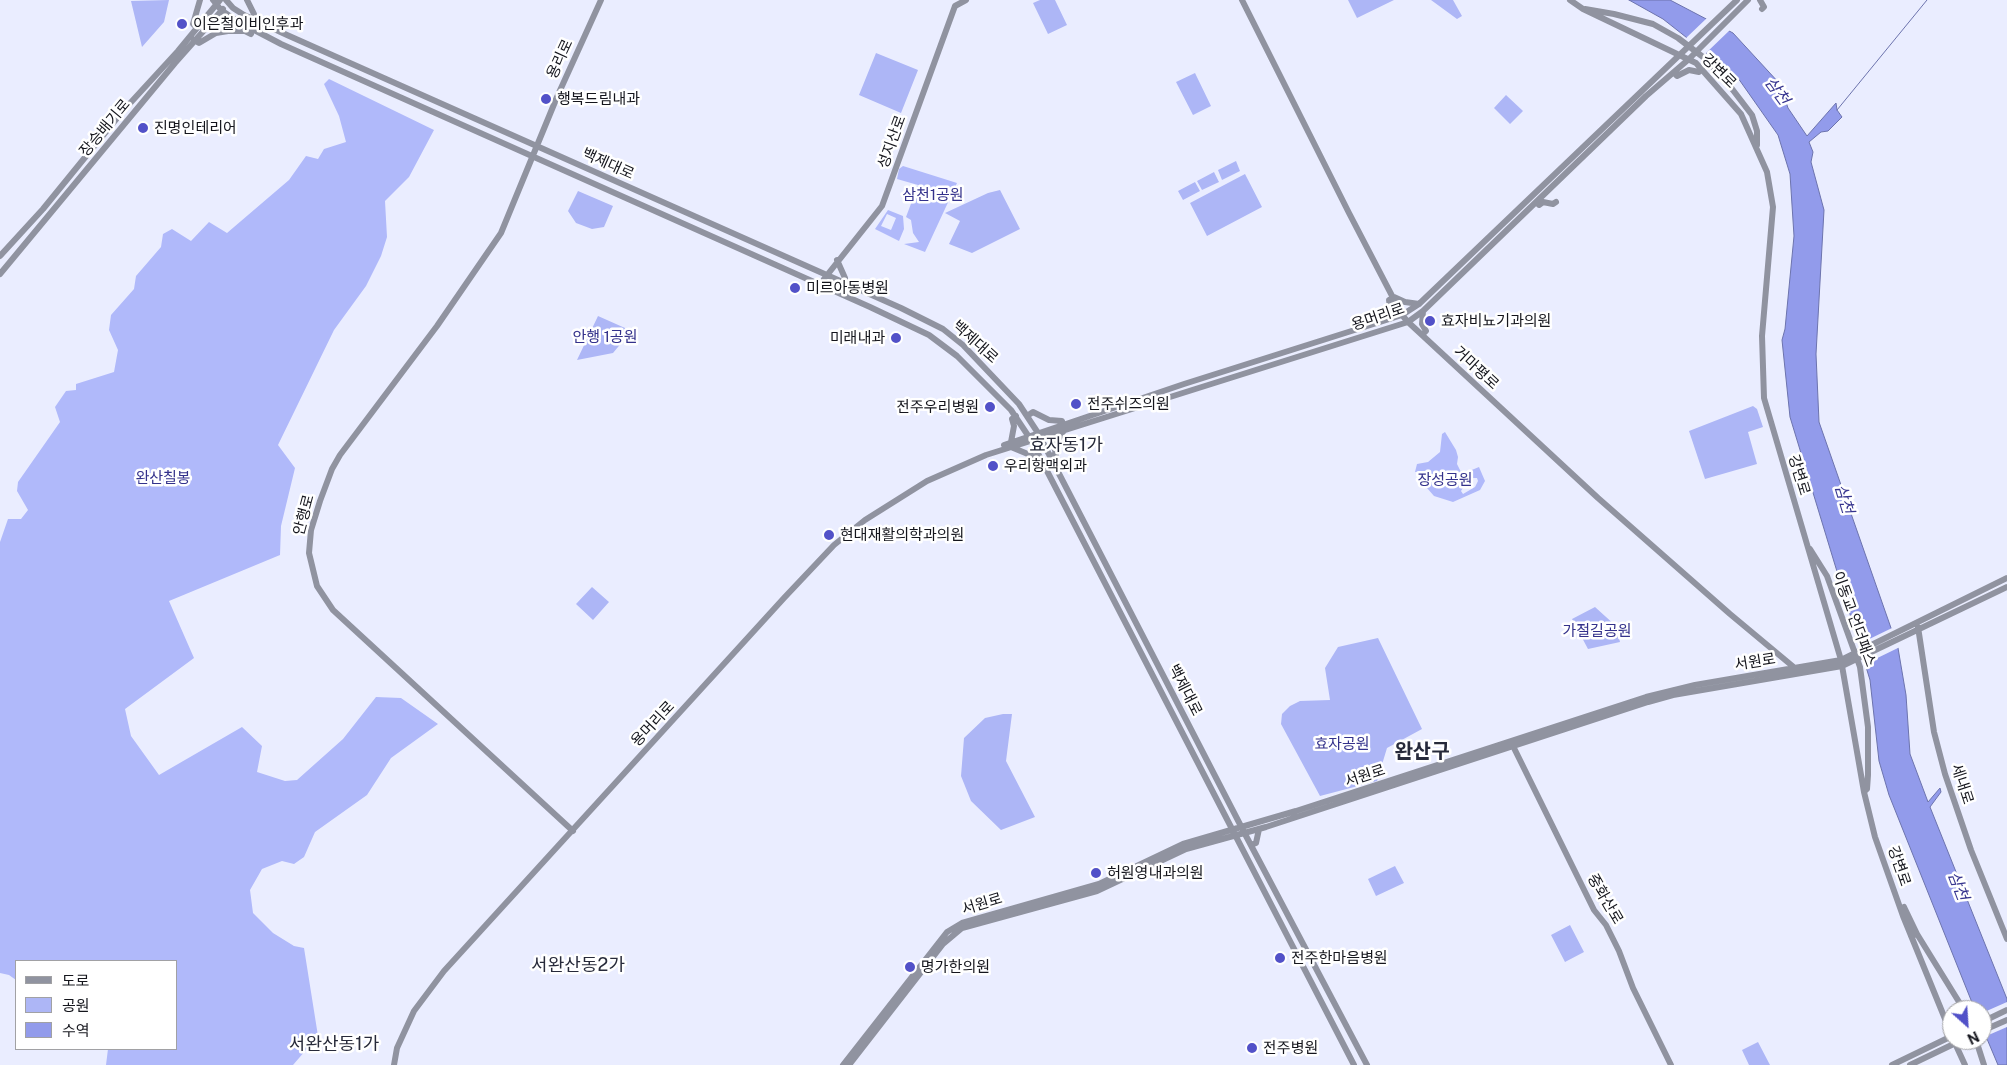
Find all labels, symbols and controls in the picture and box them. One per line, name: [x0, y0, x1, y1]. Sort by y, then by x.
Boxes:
place label: 이은철이비인후과: [193, 15, 303, 33]
marker: 이은철이비인후과: [175, 17, 189, 31]
street label: 용리로: [543, 36, 577, 82]
street label: 강변로: [1698, 50, 1740, 92]
water label: 삼천: [1761, 73, 1793, 109]
place label: 행복드림내과: [557, 90, 640, 108]
marker: 행복드림내과: [539, 92, 553, 106]
street label: 장승배기로: [76, 96, 134, 160]
street label: 성지산로: [874, 113, 910, 171]
place label: 진명인테리어: [154, 119, 237, 137]
marker: 진명인테리어: [136, 121, 150, 135]
street label: 백제대로: [579, 145, 637, 183]
park label: 삼천1공원: [902, 186, 964, 204]
place label: 미르아동병원: [806, 279, 889, 297]
marker: 미르아동병원: [788, 281, 802, 295]
street label: 용머리로: [1349, 300, 1407, 334]
place label: 효자비뇨기과의원: [1441, 312, 1551, 330]
marker: 효자비뇨기과의원: [1423, 314, 1437, 328]
street label: 백제대로: [948, 317, 1002, 367]
park label: 안행 1공원: [573, 328, 637, 346]
place label: 미래내과: [830, 329, 885, 347]
marker: 미래내과: [889, 331, 903, 345]
street label: 거마평로: [1450, 343, 1502, 393]
place label: 전주쉬즈의원: [1087, 395, 1170, 413]
marker: 전주쉬즈의원: [1069, 397, 1083, 411]
place label: 전주우리병원: [896, 398, 979, 416]
marker: 전주우리병원: [983, 400, 997, 414]
district label: 효자동1가: [1029, 434, 1103, 456]
street label: 강변로: [1784, 453, 1814, 497]
place label: 우리항맥외과: [1004, 457, 1087, 475]
marker: 우리항맥외과: [986, 459, 1000, 473]
park label: 완산칠봉: [135, 469, 191, 487]
park label: 장성공원: [1417, 471, 1473, 489]
water label: 삼천: [1831, 482, 1857, 516]
street label: 안행로: [290, 493, 318, 537]
place label: 현대재활의학과의원: [840, 526, 964, 544]
marker: 현대재활의학과의원: [822, 528, 836, 542]
street label: 이동교 언더패스: [1828, 569, 1880, 669]
park label: 가절길공원: [1563, 622, 1631, 640]
street label: 서원로: [1733, 650, 1777, 674]
street label: 백제대로: [1164, 661, 1206, 719]
street label: 용머리로: [628, 698, 678, 750]
park label: 효자공원: [1314, 735, 1370, 753]
district label: 완산구: [1394, 740, 1450, 764]
street label: 서원로: [1343, 761, 1387, 791]
street label: 세내로: [1947, 762, 1977, 806]
street label: 강변로: [1884, 843, 1914, 889]
place label: 허원영내과의원: [1107, 864, 1204, 882]
marker: 허원영내과의원: [1089, 866, 1103, 880]
water label: 삼천: [1944, 869, 1972, 903]
street label: 중화산로: [1583, 871, 1627, 927]
street label: 서원로: [960, 889, 1004, 919]
place label: 전주한마음병원: [1291, 949, 1388, 967]
marker: 전주한마음병원: [1273, 951, 1287, 965]
district label: 서완산동2가: [531, 954, 625, 976]
place label: 명가한의원: [921, 958, 990, 976]
legend: [15, 960, 178, 1050]
marker: 명가한의원: [903, 960, 917, 974]
text: 도로: [62, 972, 90, 989]
text: 공원: [62, 997, 90, 1014]
north arrow: [1942, 1000, 1992, 1050]
text: 수역: [62, 1022, 90, 1039]
text: N: [1965, 1028, 1982, 1047]
district label: 서완산동1가: [289, 1033, 379, 1055]
place label: 전주병원: [1263, 1039, 1318, 1057]
marker: 전주병원: [1245, 1041, 1259, 1055]

